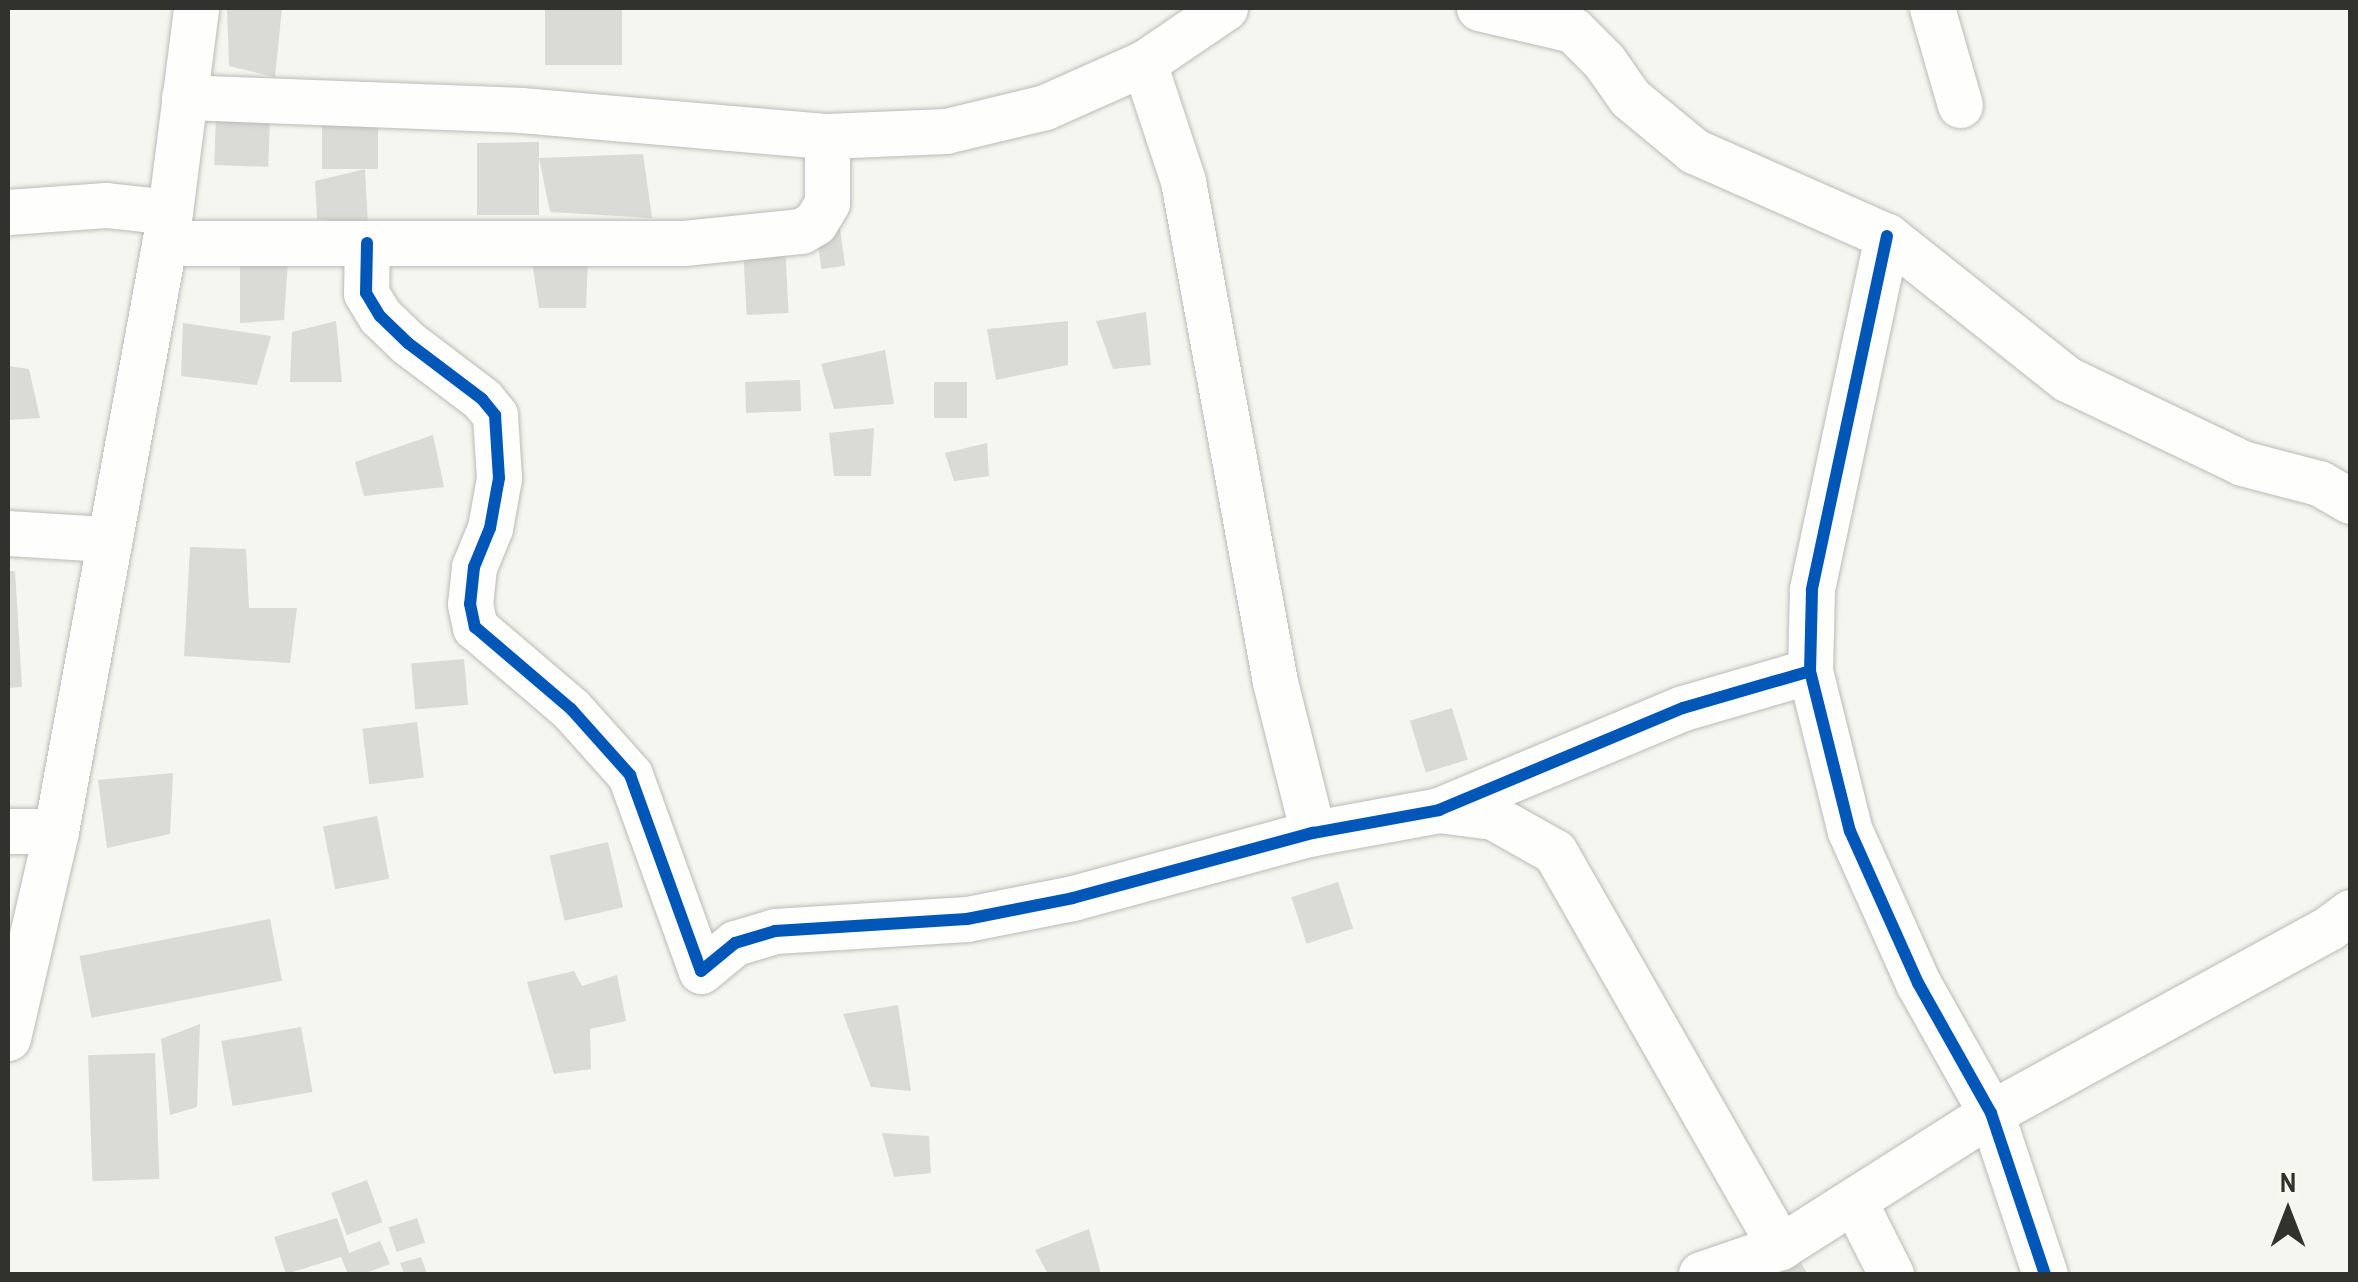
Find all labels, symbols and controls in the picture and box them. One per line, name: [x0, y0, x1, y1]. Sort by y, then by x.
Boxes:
north arrow: [2238, 1162, 2338, 1262]
text: N: [2280, 1163, 2296, 1201]

